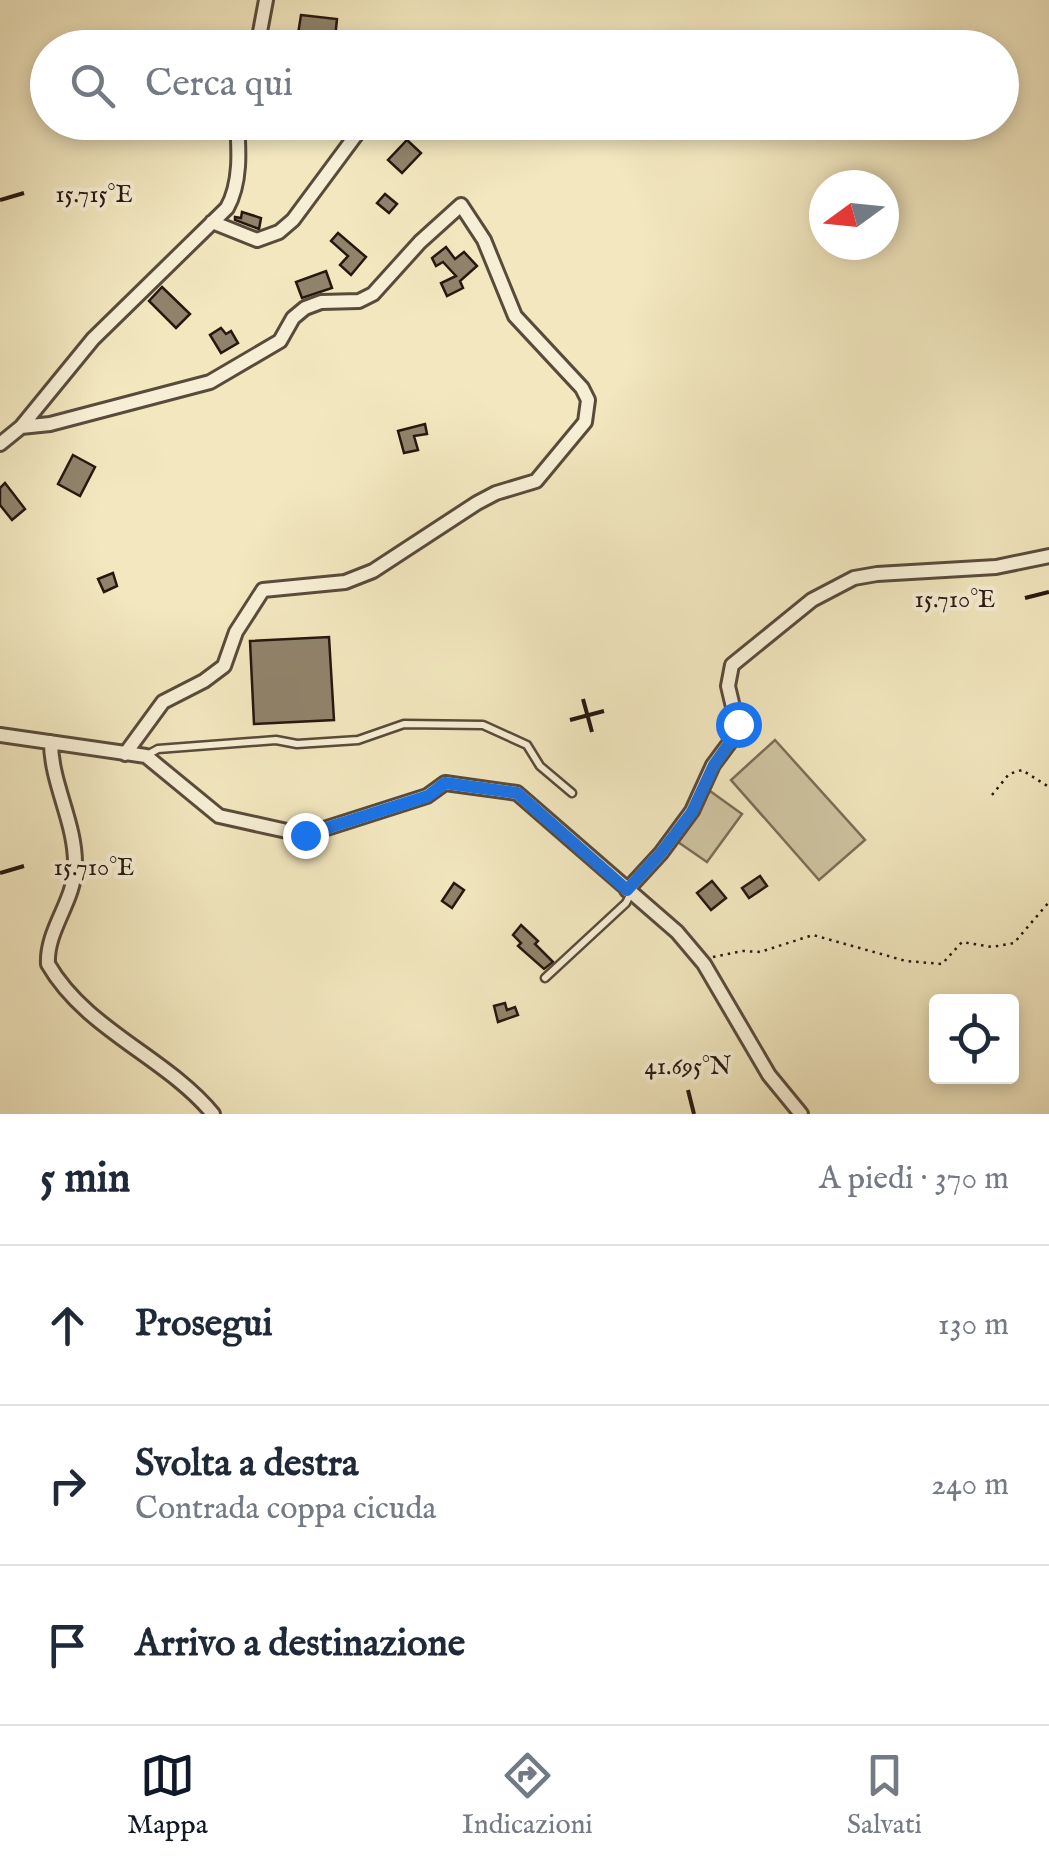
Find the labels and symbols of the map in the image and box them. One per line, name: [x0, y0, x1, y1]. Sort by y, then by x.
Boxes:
north arrow: [809, 170, 899, 260]
text: 15.715°E: [55, 179, 133, 211]
text: 15.710°E: [915, 584, 995, 616]
route start: [716, 702, 762, 748]
route end: [283, 813, 329, 859]
text: 15.710°E: [54, 852, 134, 884]
text: 41.695°N: [645, 1051, 732, 1083]

